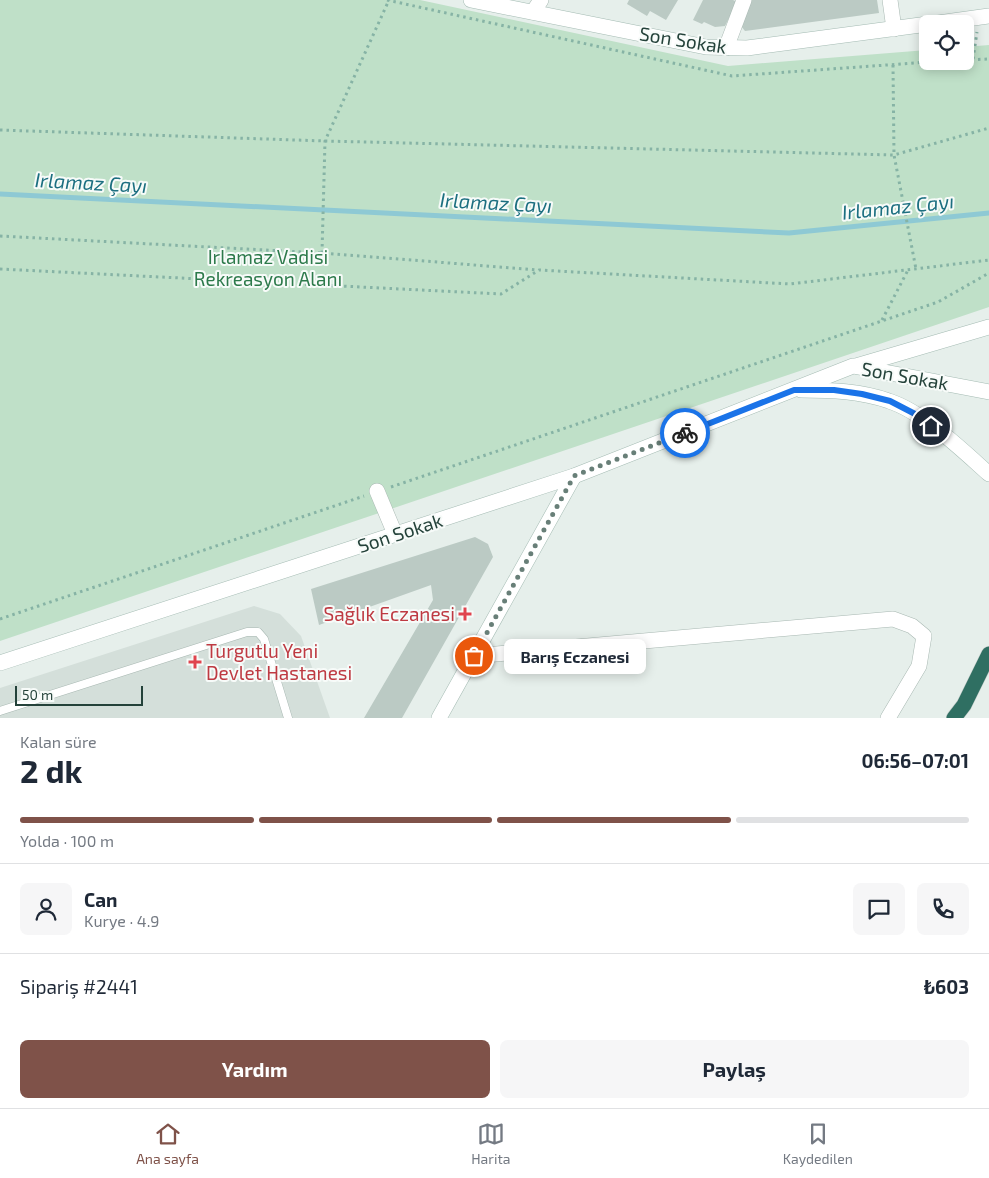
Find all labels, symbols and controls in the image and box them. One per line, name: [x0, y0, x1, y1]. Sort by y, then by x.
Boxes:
map controls: [919, 15, 974, 70]
button: locate: [919, 15, 974, 70]
street label: Son Sokak: [638, 21, 729, 58]
water label: Irlamaz Çayı: [34, 167, 148, 198]
water label: Irlamaz Çayı: [439, 187, 553, 218]
water label: Irlamaz Çayı: [841, 188, 955, 225]
park label: Irlamaz Vadisi Rekreasyon Alanı: [194, 245, 342, 290]
street label: Son Sokak: [860, 357, 951, 395]
pin: [910, 405, 952, 447]
courier: [660, 408, 710, 458]
icon: home: [917, 412, 945, 440]
icon: bike: [671, 419, 699, 447]
street label: Son Sokak: [354, 508, 446, 557]
place label: Sağlık Eczanesi: [324, 602, 455, 625]
marker: Sağlık Eczanesi: [459, 608, 471, 620]
pin: [453, 635, 495, 677]
callout: Barış Eczanesi: [504, 638, 646, 674]
place label: Turgutlu Yeni Devlet Hastanesi: [206, 639, 352, 684]
icon: bag: [460, 642, 488, 670]
text: Barış Eczanesi: [520, 647, 630, 666]
marker: Turgutlu Yeni Devlet Hastanesi: [188, 655, 202, 669]
scale bar: [15, 683, 142, 706]
text: 50 m: [22, 686, 53, 703]
text: Kalan süre: [20, 732, 97, 751]
text: 06:56–07:01: [861, 749, 969, 772]
text: 2 dk: [20, 751, 83, 789]
text: Yolda · 100 m: [20, 831, 114, 850]
button: person: [20, 883, 72, 935]
button: chat: [853, 883, 905, 935]
button: phone: [917, 883, 969, 935]
text: Can: [84, 888, 117, 911]
text: Kurye · 4.9: [84, 911, 159, 930]
text: Sipariş #2441: [20, 975, 138, 998]
text: ₺603: [924, 975, 969, 998]
button: Yardım: [20, 1040, 490, 1098]
button: Paylaş: [500, 1040, 969, 1098]
tab: Ana sayfa: [136, 1120, 199, 1167]
tab: Harita: [471, 1120, 510, 1167]
tab: Kaydedilen: [783, 1120, 853, 1167]

